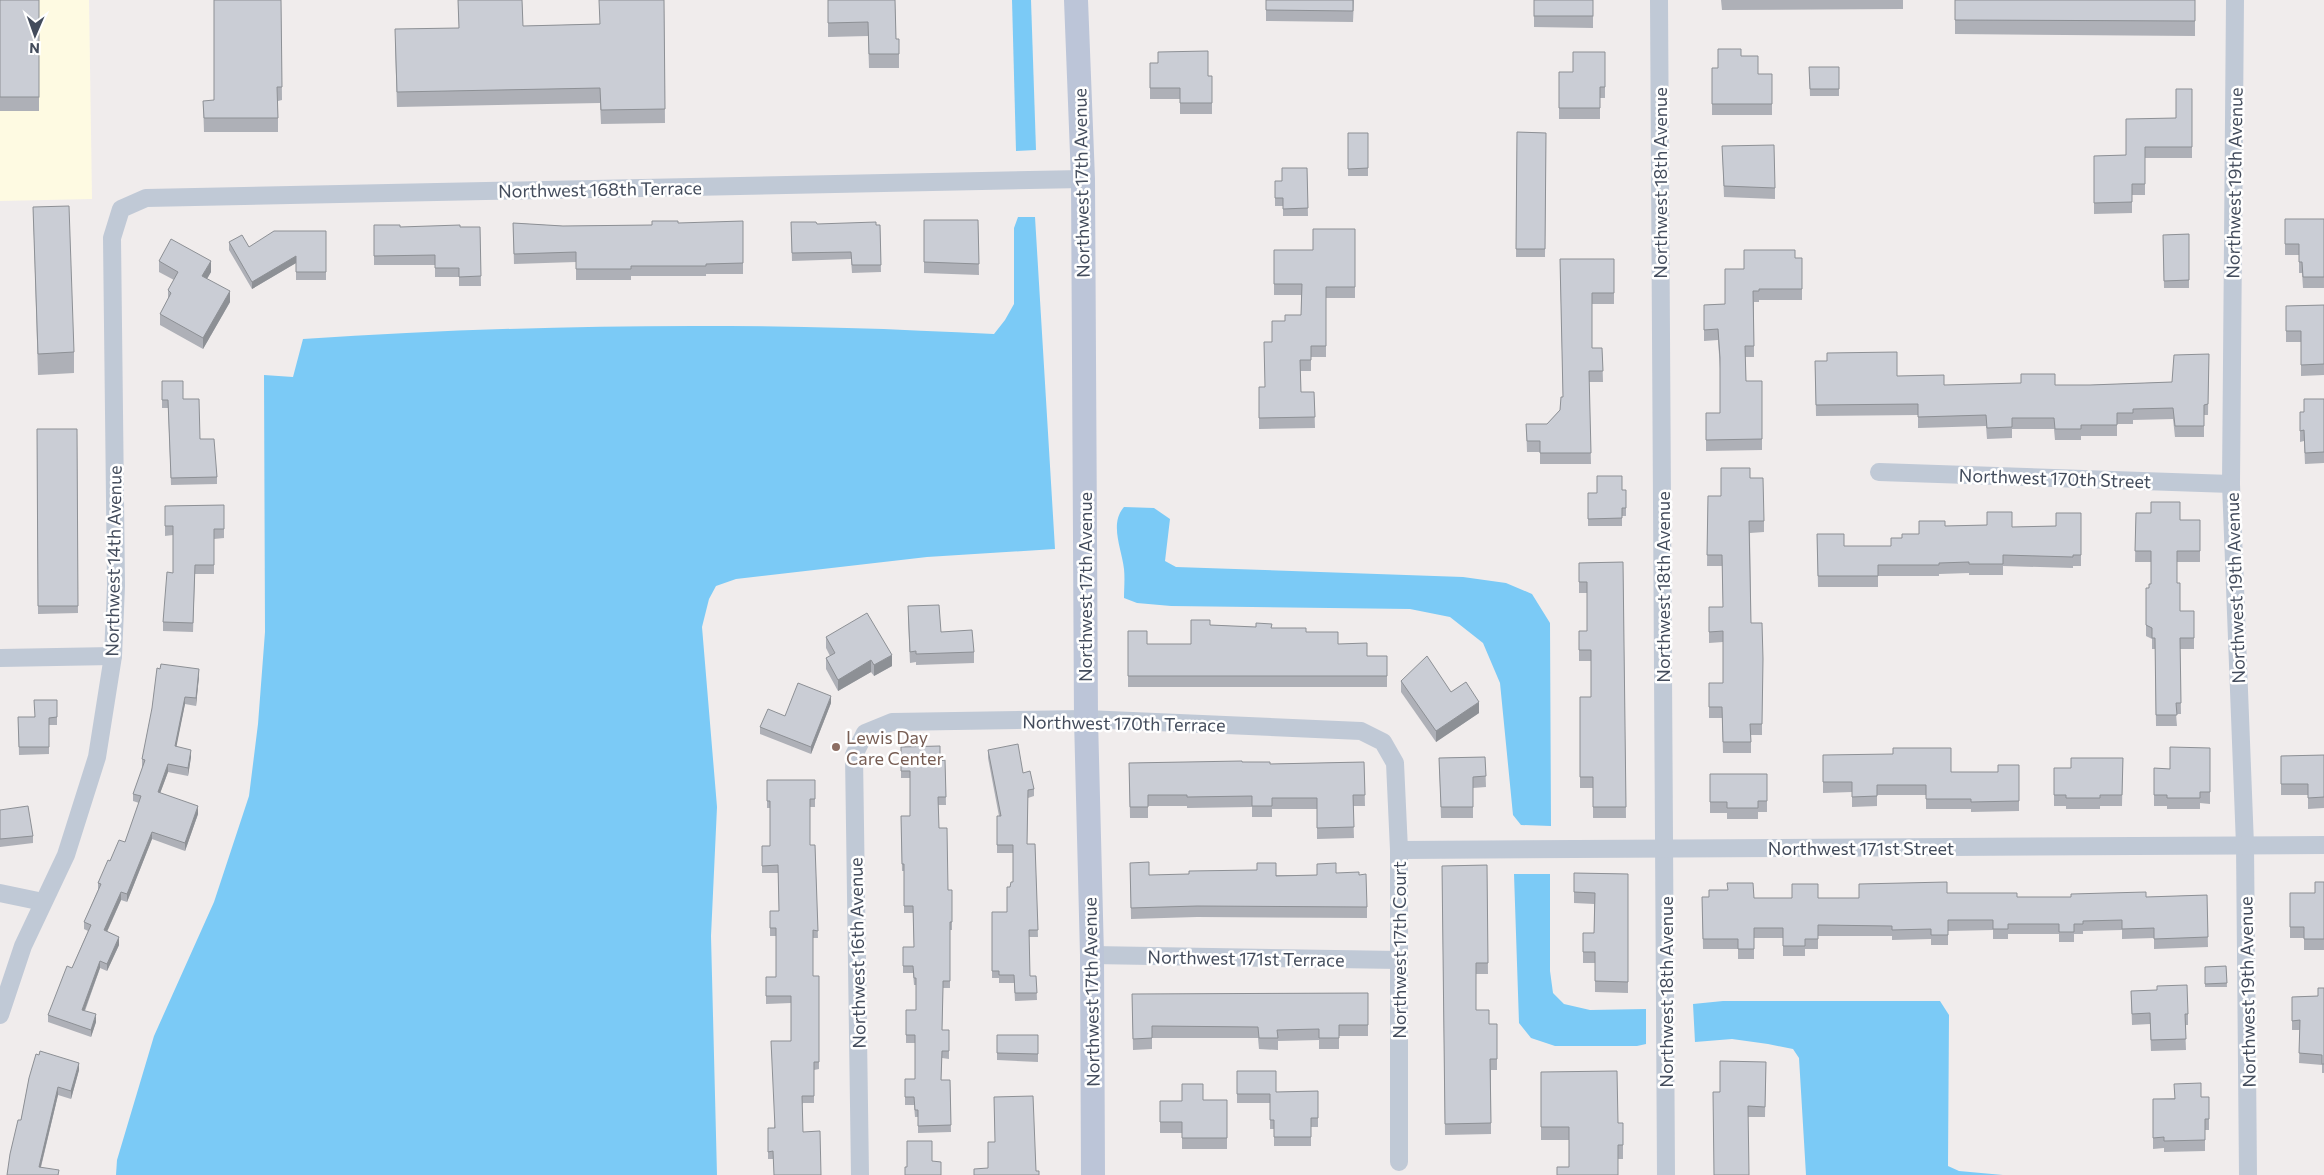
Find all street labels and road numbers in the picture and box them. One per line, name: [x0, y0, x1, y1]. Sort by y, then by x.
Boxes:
street label: Northwest 18th Avenue: [1649, 87, 1671, 279]
street label: Northwest 19th Avenue: [2221, 87, 2247, 279]
street label: Northwest 17th Avenue: [1068, 88, 1094, 278]
street label: Northwest 168th Terrace: [498, 176, 702, 202]
street label: Northwest 170th Street: [1958, 464, 2152, 492]
street label: Northwest 14th Avenue: [100, 465, 126, 657]
street label: Northwest 18th Avenue: [1652, 491, 1674, 683]
street label: Northwest 17th Avenue: [1074, 492, 1096, 682]
street label: Northwest 19th Avenue: [2221, 492, 2249, 684]
street label: Northwest 170th Terrace: [1022, 710, 1226, 736]
street label: Northwest 171st Street: [1768, 837, 1954, 859]
street label: Northwest 16th Avenue: [844, 857, 870, 1049]
street label: Northwest 17th Court: [1388, 861, 1410, 1039]
street label: Northwest 18th Avenue: [1655, 896, 1677, 1088]
street label: Northwest 19th Avenue: [2234, 896, 2260, 1088]
street label: Northwest 17th Avenue: [1078, 897, 1104, 1087]
street label: Northwest 171st Terrace: [1147, 945, 1345, 971]

